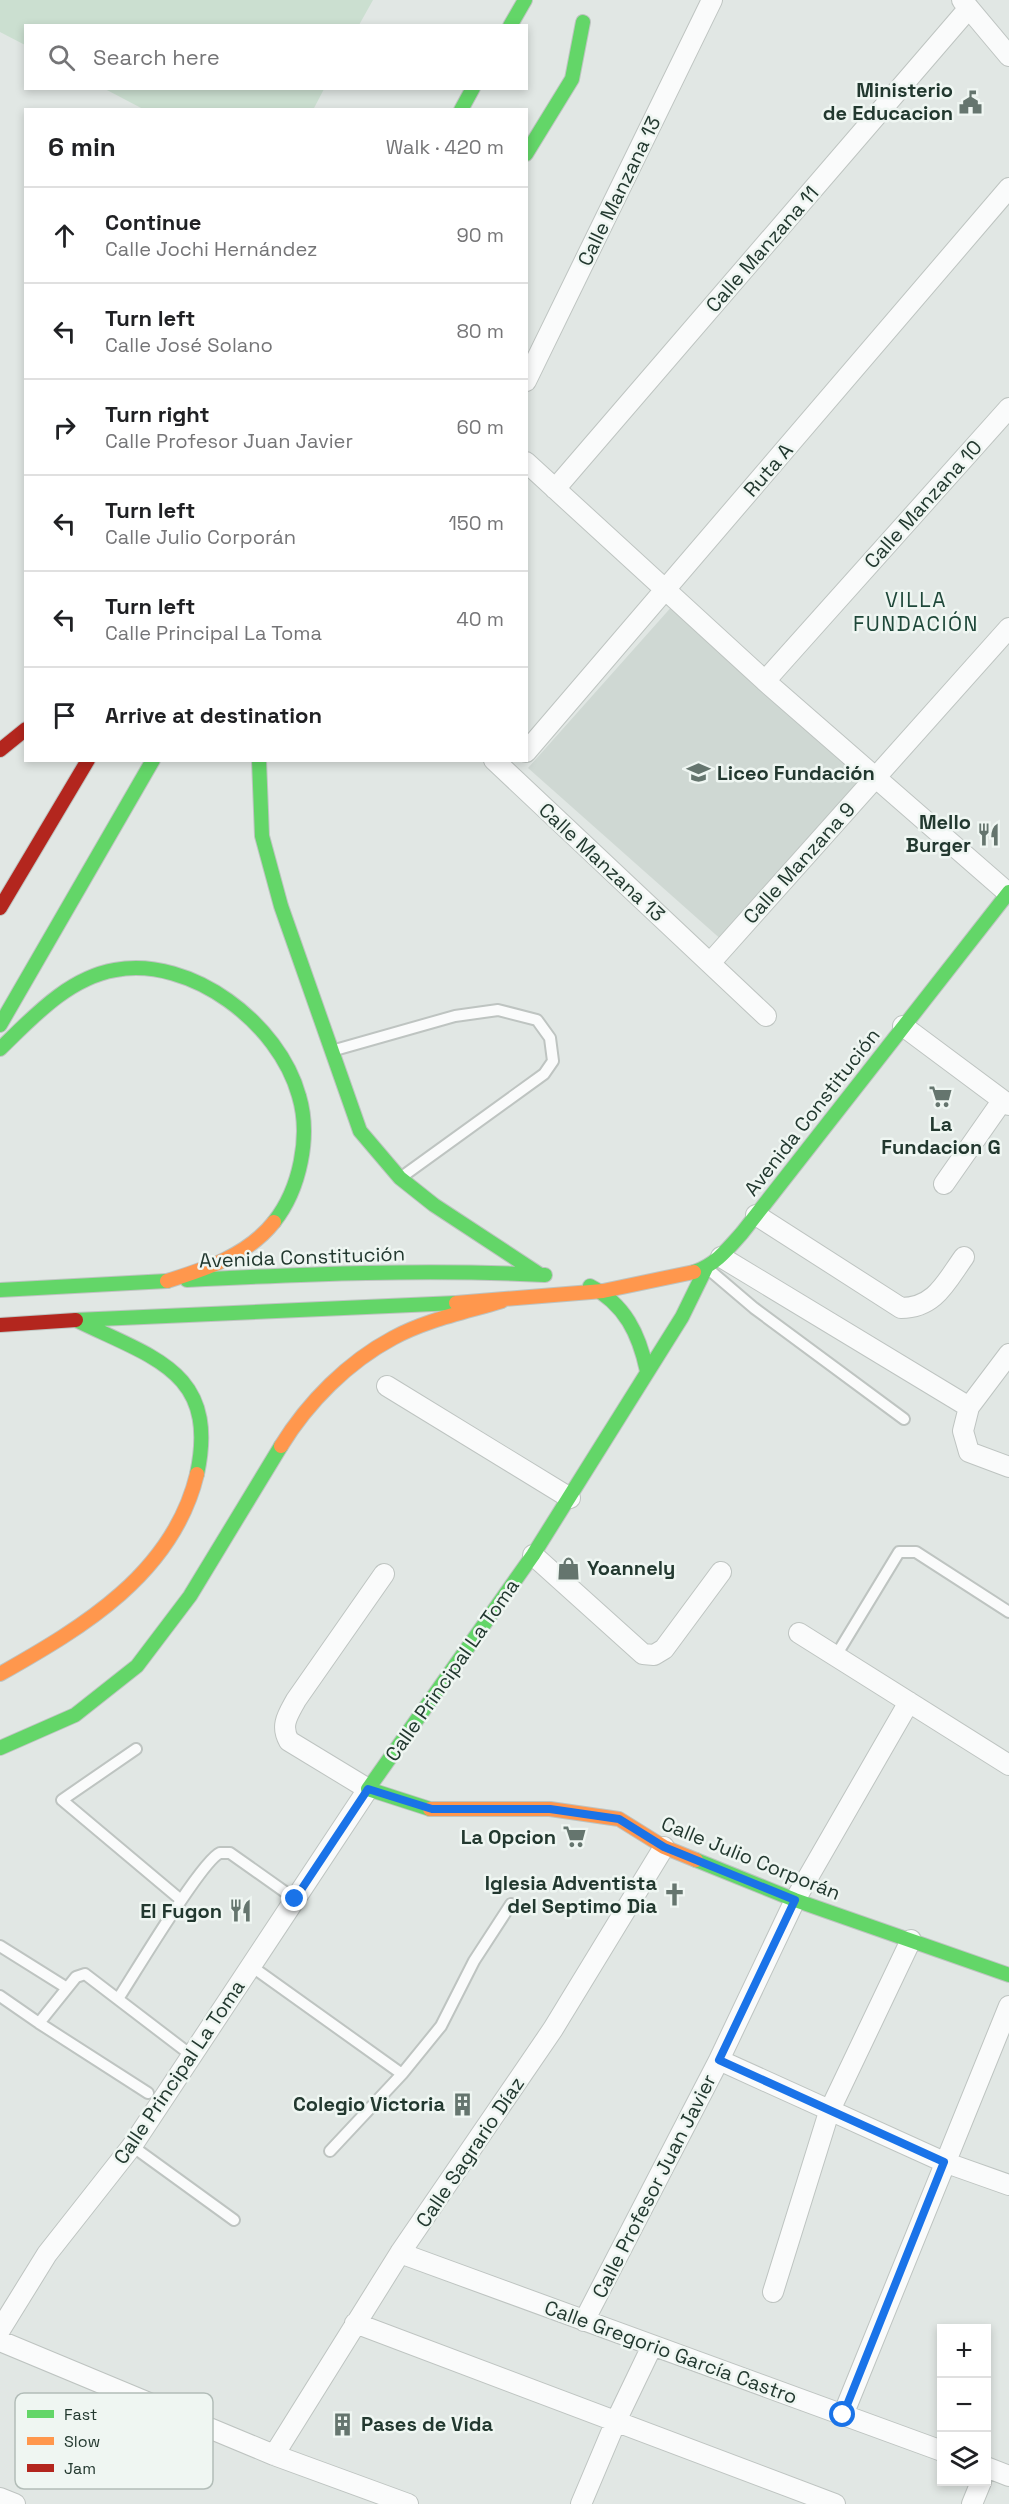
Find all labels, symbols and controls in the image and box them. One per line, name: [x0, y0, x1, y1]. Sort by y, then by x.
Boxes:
search box: [24, 24, 528, 90]
icon: search: [45, 41, 78, 74]
text: Search here: [93, 43, 220, 71]
place label: Ministerio de Educacion: [823, 77, 953, 126]
public building icon: Ministerio de Educacion: [958, 89, 984, 115]
street label: Calle Manzana 13: [572, 112, 666, 270]
text: 6 min: [48, 130, 116, 164]
text: Walk · 420 m: [386, 134, 504, 160]
street label: Calle Manzana 11: [700, 180, 824, 318]
text: Continue: [105, 208, 201, 236]
icon: ahead: [48, 219, 81, 252]
text: 90 m: [457, 222, 504, 248]
text: Calle Jochi Hernández: [105, 236, 317, 262]
text: Turn left: [105, 304, 195, 332]
icon: left: [48, 315, 81, 348]
text: 80 m: [456, 318, 504, 344]
text: Calle José Solano: [105, 332, 273, 358]
text: Turn right: [105, 400, 210, 428]
icon: right: [48, 411, 81, 444]
text: 60 m: [457, 414, 504, 440]
text: Calle Profesor Juan Javier: [105, 428, 353, 454]
street label: Calle Manzana 10: [858, 434, 988, 574]
street label: Ruta A: [738, 437, 799, 502]
text: Turn left: [105, 496, 195, 524]
icon: left: [48, 507, 81, 540]
text: 150 m: [449, 510, 504, 536]
text: Calle Julio Corporán: [105, 524, 296, 550]
district label: VILLA FUNDACIÓN: [853, 586, 979, 637]
text: Turn left: [105, 592, 195, 620]
icon: left: [48, 603, 81, 636]
text: 40 m: [456, 606, 504, 632]
text: Calle Principal La Toma: [105, 620, 322, 646]
icon: arrive: [48, 699, 81, 732]
text: Arrive at destination: [105, 701, 322, 729]
school or university icon: Liceo Fundación: [686, 760, 712, 786]
place label: Liceo Fundación: [717, 760, 875, 786]
street label: Calle Manzana 13: [533, 797, 671, 927]
street label: Calle Manzana 9: [737, 797, 861, 929]
place label: Mello Burger: [906, 809, 971, 858]
restaurant icon: Mello Burger: [976, 821, 1002, 847]
street label: Avenida Constitución: [738, 1023, 886, 1201]
supermarket icon: La Fundacion G: [928, 1084, 954, 1110]
place label: La Fundacion G: [881, 1111, 1001, 1160]
street label: Avenida Constitución: [199, 1240, 405, 1274]
shop icon: Yoannely: [556, 1555, 582, 1581]
place label: Yoannely: [587, 1555, 675, 1581]
street label: Calle Principal La Toma: [379, 1574, 525, 1766]
street label: Calle Julio Corporán: [658, 1810, 844, 1906]
place label: La Opcion: [461, 1824, 556, 1850]
supermarket icon: La Opcion: [561, 1824, 587, 1850]
place label: Iglesia Adventista del Septimo Dia: [485, 1870, 657, 1919]
church icon: Iglesia Adventista del Septimo Dia: [662, 1882, 688, 1908]
route end: [281, 1885, 307, 1911]
place label: El Fugon: [140, 1898, 222, 1924]
restaurant icon: El Fugon: [227, 1898, 253, 1924]
street label: Calle Principal La Toma: [108, 1975, 250, 2169]
street label: Calle Profesor Juan Javier: [586, 2070, 722, 2302]
street label: Calle Sagrario Díaz: [410, 2072, 530, 2232]
place label: Colegio Victoria: [293, 2091, 445, 2117]
building icon: Colegio Victoria: [450, 2091, 476, 2117]
street label: Calle Gregorio García Castro: [541, 2294, 801, 2410]
map controls: [937, 2324, 991, 2486]
button: +: [937, 2324, 991, 2378]
button: −: [937, 2378, 991, 2432]
legend: [15, 2393, 213, 2489]
route start: [829, 2401, 855, 2427]
text: Fast: [64, 2404, 97, 2425]
building icon: Pases de Vida: [330, 2411, 356, 2437]
place label: Pases de Vida: [361, 2411, 494, 2437]
text: Slow: [64, 2431, 100, 2452]
button: layers: [937, 2432, 991, 2486]
text: Jam: [64, 2458, 96, 2479]

